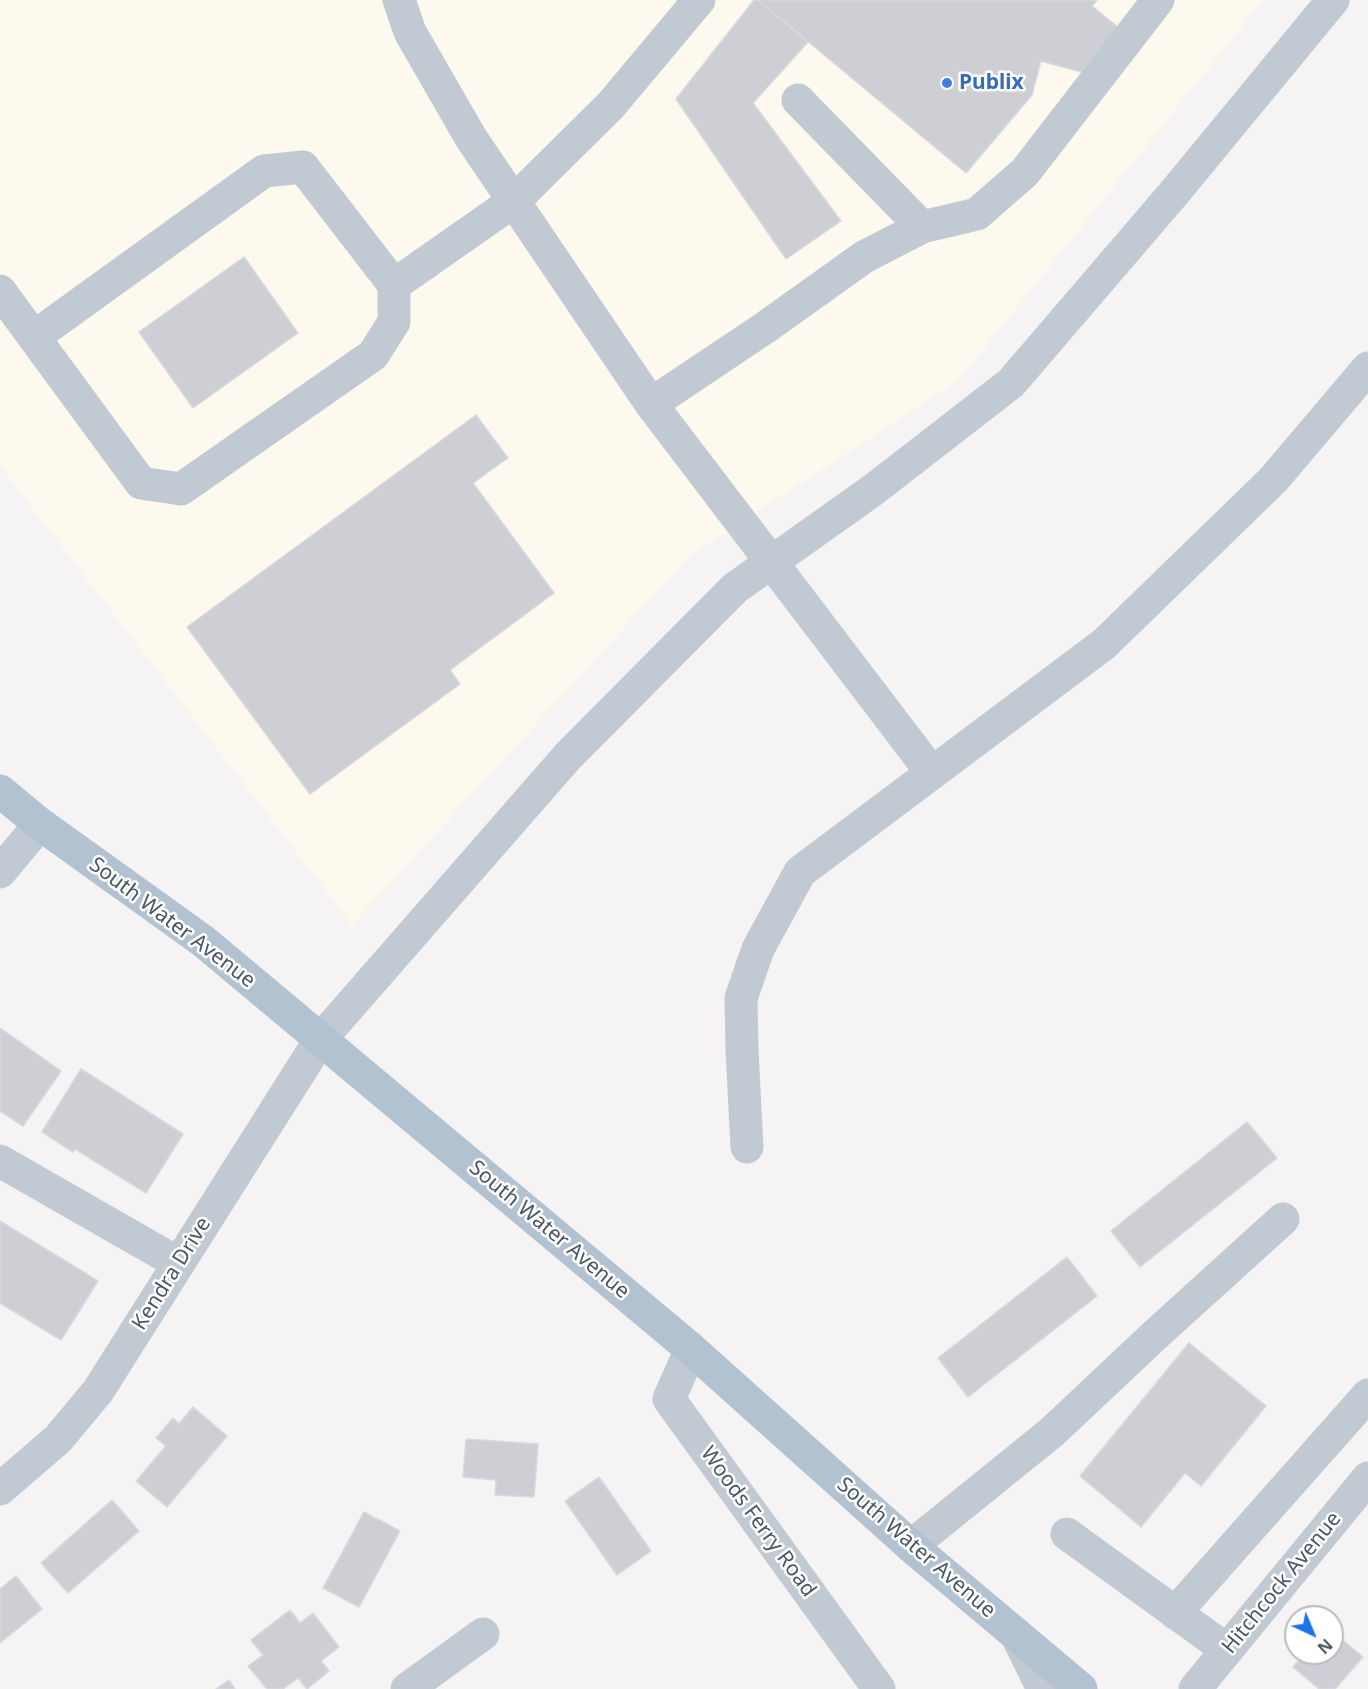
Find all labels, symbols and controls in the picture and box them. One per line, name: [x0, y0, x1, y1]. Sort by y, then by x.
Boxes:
place label: Publix: [959, 70, 1024, 96]
marker: Publix: [940, 76, 954, 90]
street label: South Water Avenue: [84, 852, 260, 994]
street label: South Water Avenue: [464, 1156, 634, 1304]
street label: Kendra Drive: [127, 1213, 217, 1335]
street label: Woods Ferry Road: [695, 1442, 821, 1602]
street label: South Water Avenue: [832, 1472, 1000, 1624]
street label: Hitchcock Avenue: [1217, 1507, 1347, 1659]
north arrow: [1284, 1605, 1344, 1665]
text: N: [1313, 1634, 1337, 1659]

